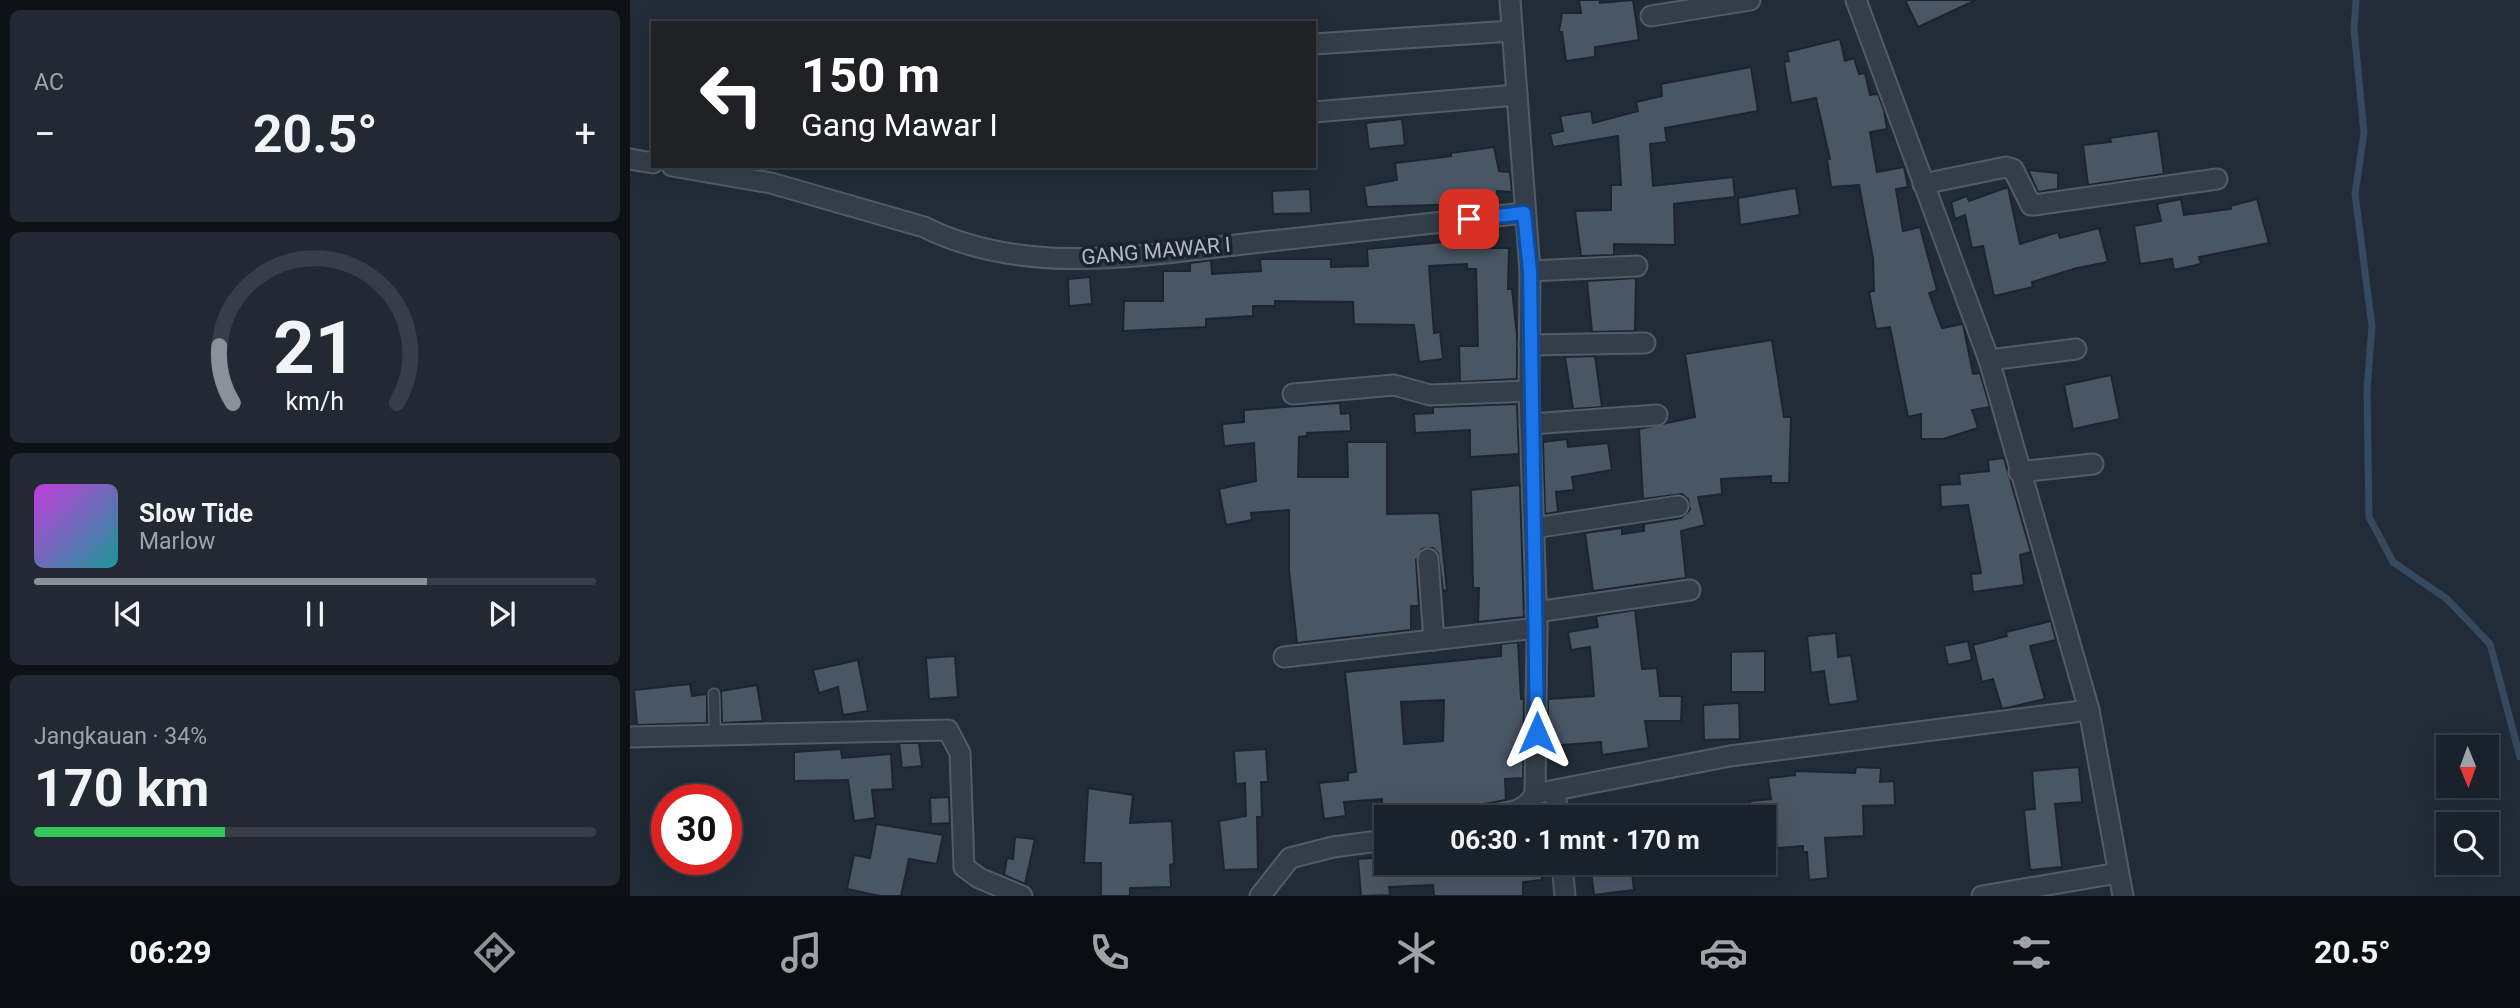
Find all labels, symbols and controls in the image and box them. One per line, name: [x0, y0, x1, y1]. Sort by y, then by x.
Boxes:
text: 150 m: [801, 47, 940, 104]
icon: left: [686, 49, 777, 140]
text: AC: [34, 69, 64, 96]
text: 20.5°: [253, 104, 378, 165]
text: Gang Mawar I: [801, 106, 998, 144]
text: −: [34, 112, 56, 156]
text: +: [574, 112, 596, 156]
pin: [1439, 189, 1499, 249]
icon: arrive: [1450, 200, 1488, 238]
street label: GANG MAWAR I: [1080, 233, 1232, 269]
text: 21: [273, 306, 357, 392]
text: km/h: [286, 387, 344, 416]
text: Slow Tide: [139, 498, 253, 528]
text: Marlow: [139, 528, 215, 555]
icon: previous: [109, 595, 147, 633]
icon: pause: [296, 595, 334, 633]
icon: next: [483, 595, 521, 633]
position arrow: [1500, 696, 1574, 770]
text: Jangkauan · 34%: [34, 723, 207, 750]
north arrow: [2436, 735, 2499, 798]
map controls: [2436, 735, 2499, 875]
text: 170 km: [34, 758, 209, 819]
speed limit sign: 30: [651, 784, 742, 875]
button: search: [2436, 812, 2499, 875]
text: 06:30 · 1 mnt · 170 m: [1450, 825, 1700, 855]
icon: directions: [470, 928, 519, 977]
icon: music: [777, 928, 826, 977]
icon: phone: [1085, 928, 1134, 977]
icon: climate: [1392, 928, 1441, 977]
icon: car: [1699, 928, 1748, 977]
icon: filters: [2007, 928, 2056, 977]
text: 06:29: [129, 933, 212, 971]
text: 20.5°: [2314, 933, 2391, 971]

